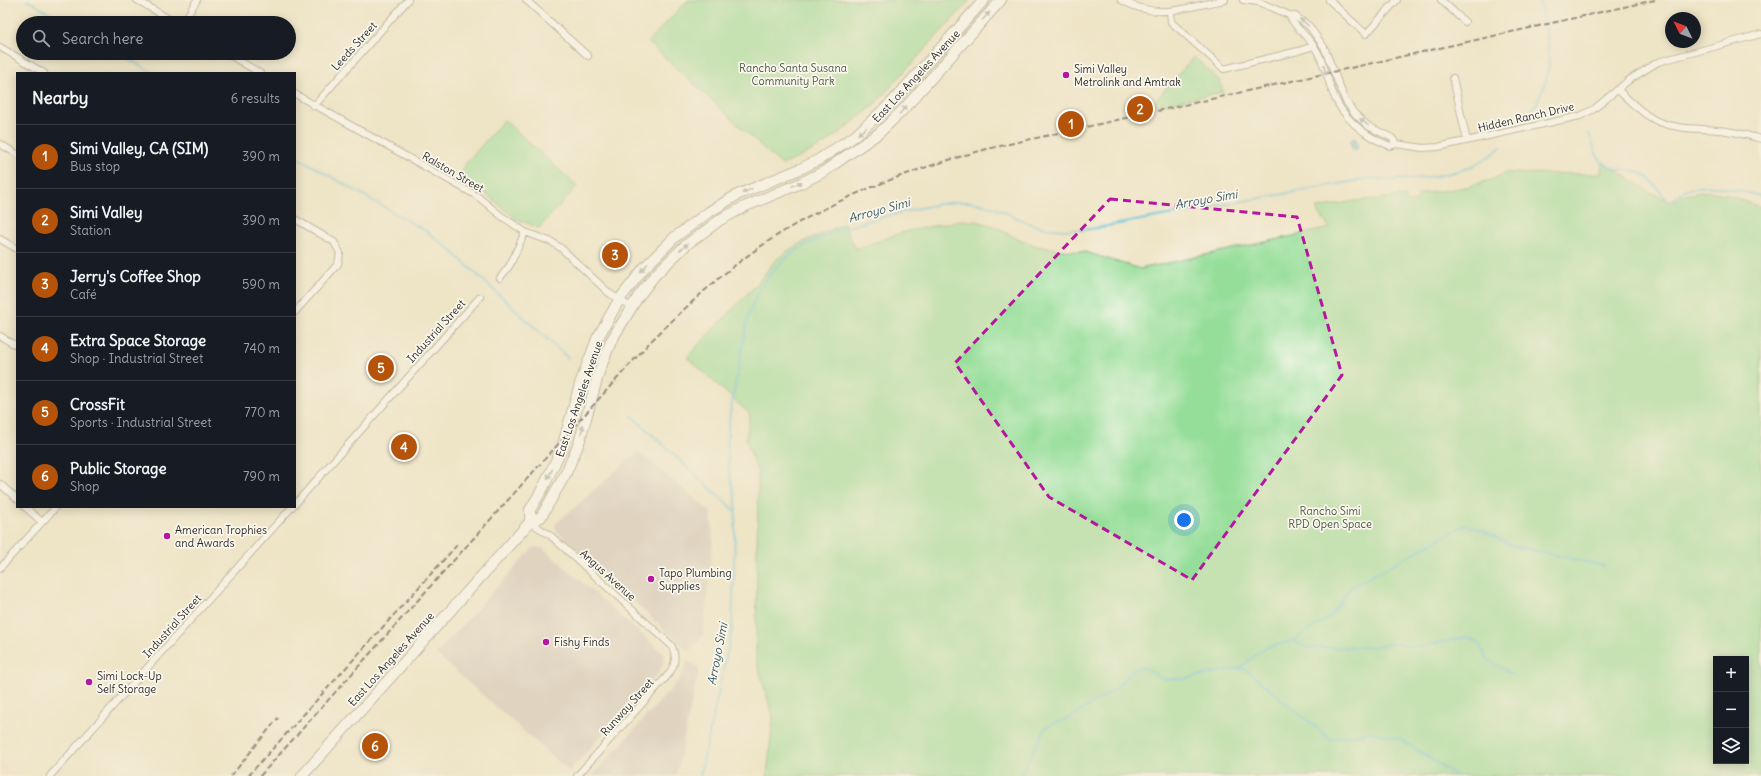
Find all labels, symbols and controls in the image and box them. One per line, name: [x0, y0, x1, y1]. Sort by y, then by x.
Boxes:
one-way arrow: [982, 11, 991, 21]
north arrow: [1665, 12, 1701, 48]
search box: [16, 16, 296, 60]
street label: Leeds Street: [328, 18, 380, 73]
one-way arrow: [1298, 18, 1309, 27]
icon: search: [30, 27, 52, 49]
street label: East Los Angeles Avenue: [869, 27, 963, 125]
text: Search here: [62, 29, 143, 48]
park label: Rancho Santa Susana Community Park: [739, 61, 847, 88]
place label: Simi Valley Metrolink and Amtrak: [1074, 62, 1181, 89]
one-way arrow: [1322, 64, 1328, 76]
marker: Simi Valley Metrolink and Amtrak: [1061, 70, 1071, 80]
text: Nearby: [32, 87, 88, 109]
text: 6 results: [231, 90, 280, 107]
pin: 2: [1127, 94, 1153, 124]
street label: Hidden Ranch Drive: [1477, 99, 1576, 135]
one-way arrow: [898, 105, 908, 115]
pin: 1: [1058, 109, 1084, 139]
one-way arrow: [1359, 118, 1369, 127]
one-way arrow: [856, 127, 867, 135]
text: Simi Valley, CA (SIM): [70, 139, 208, 158]
text: 1: [42, 148, 48, 165]
text: 390 m: [242, 148, 280, 165]
street label: Ralston Street: [420, 149, 487, 195]
text: Bus stop: [70, 158, 120, 175]
one-way arrow: [792, 181, 804, 187]
water label: Arroyo Simi: [1174, 186, 1240, 212]
one-way arrow: [742, 188, 753, 194]
water label: Arroyo Simi: [847, 194, 913, 225]
text: Simi Valley: [70, 203, 142, 222]
text: 2: [41, 212, 49, 229]
text: 390 m: [242, 212, 280, 229]
text: Station: [70, 222, 111, 239]
pin: 3: [602, 240, 628, 270]
one-way arrow: [679, 242, 690, 251]
one-way arrow: [640, 264, 649, 273]
text: Jerry's Coffee Shop: [70, 267, 201, 286]
text: 3: [41, 276, 49, 293]
text: 590 m: [242, 276, 280, 293]
text: Café: [70, 286, 97, 303]
street label: Industrial Street: [404, 296, 468, 366]
text: Extra Space Storage: [70, 331, 206, 350]
street label: East Los Angeles Avenue: [553, 339, 605, 459]
text: 4: [41, 340, 49, 357]
text: 740 m: [243, 340, 280, 357]
text: Shop · Industrial Street: [70, 350, 204, 367]
pin: 5: [368, 353, 394, 383]
text: CrossFit: [70, 395, 125, 414]
text: 5: [41, 404, 49, 421]
text: 770 m: [244, 404, 280, 421]
text: Sports · Industrial Street: [70, 414, 212, 431]
one-way arrow: [579, 424, 585, 436]
pin: 4: [391, 432, 417, 462]
text: Public Storage: [70, 459, 166, 478]
text: 6: [41, 468, 49, 485]
text: 790 m: [243, 468, 280, 485]
one-way arrow: [547, 468, 554, 479]
text: Shop: [70, 478, 99, 495]
park label: Rancho Simi RPD Open Space: [1288, 504, 1372, 531]
your location: [1174, 510, 1194, 530]
place label: American Trophies and Awards: [175, 523, 267, 550]
marker: American Trophies and Awards: [162, 531, 172, 541]
street label: Angus Avenue: [577, 546, 639, 604]
place label: Tapo Plumbing Supplies: [659, 566, 732, 593]
marker: Tapo Plumbing Supplies: [646, 574, 656, 584]
street label: Industrial Street: [140, 591, 204, 661]
street label: East Los Angeles Avenue: [345, 609, 437, 709]
water label: Arroyo Simi: [704, 620, 731, 686]
place label: Fishy Finds: [554, 635, 609, 649]
marker: Fishy Finds: [541, 637, 551, 647]
map controls: [1713, 656, 1749, 764]
button: +: [1713, 656, 1749, 692]
place label: Simi Lock-Up Self Storage: [97, 669, 162, 696]
street label: Runway Street: [597, 675, 657, 739]
marker: Simi Lock-Up Self Storage: [84, 677, 94, 687]
button: −: [1713, 692, 1749, 728]
button: layers: [1713, 728, 1749, 764]
pin: 6: [362, 731, 388, 761]

